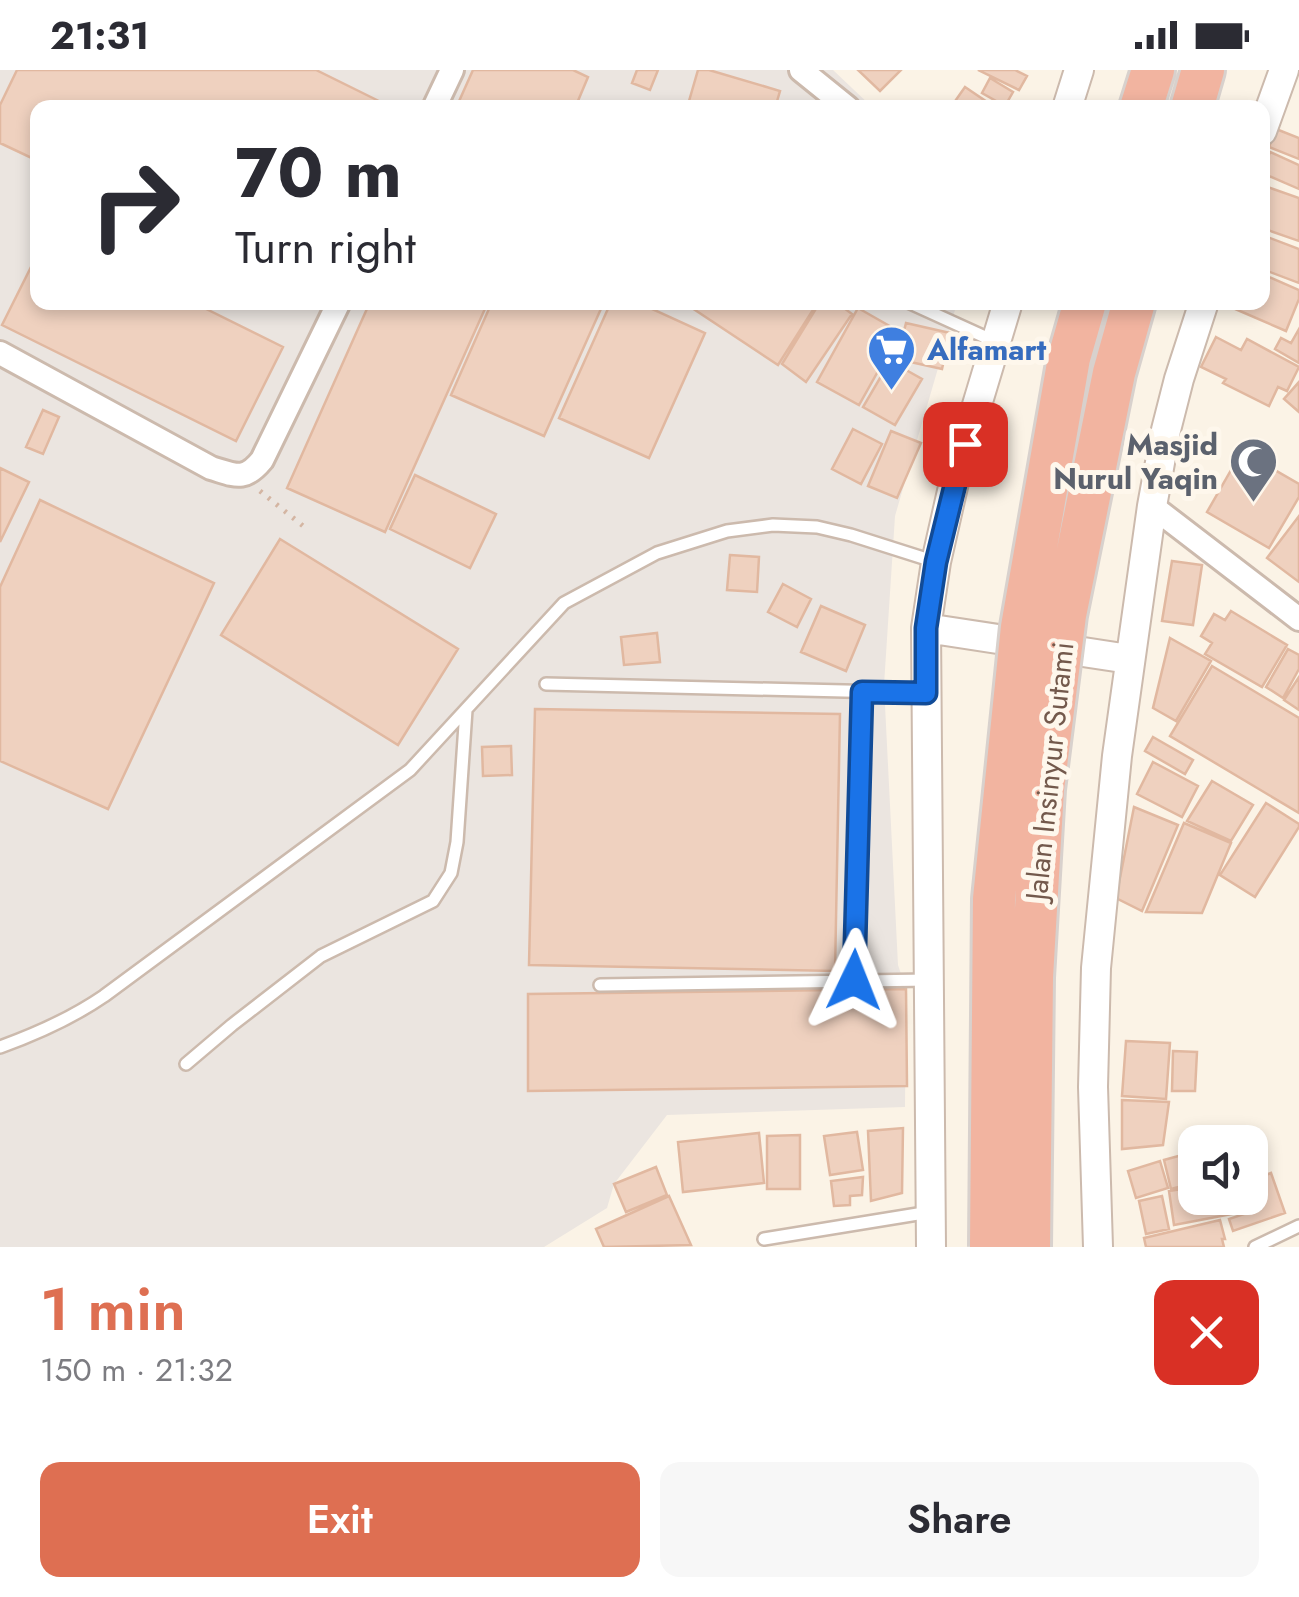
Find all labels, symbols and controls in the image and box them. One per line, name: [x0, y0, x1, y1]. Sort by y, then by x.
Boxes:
text: 21:31: [50, 8, 149, 63]
text: 70 m: [235, 122, 402, 223]
icon: right: [70, 140, 200, 270]
text: Turn right: [235, 215, 416, 280]
supermarket icon: Alfamart: [866, 324, 918, 392]
place label: Alfamart: [926, 328, 1047, 371]
pin: [923, 402, 1008, 487]
icon: arrive: [938, 417, 993, 472]
place label: Masjid Nurul Yaqin: [1053, 423, 1218, 500]
mosque icon: Masjid Nurul Yaqin: [1227, 436, 1279, 504]
street label: Jalan Insinyur Sutami: [1014, 640, 1084, 906]
position arrow: [802, 928, 906, 1032]
map controls: [1178, 1125, 1268, 1215]
button: sound: [1178, 1125, 1268, 1215]
text: 1 min: [40, 1266, 186, 1353]
button: close: [1154, 1280, 1259, 1385]
text: 150 m · 21:32: [40, 1347, 233, 1393]
button: Exit: [40, 1462, 640, 1577]
button: Share: [660, 1462, 1259, 1577]

